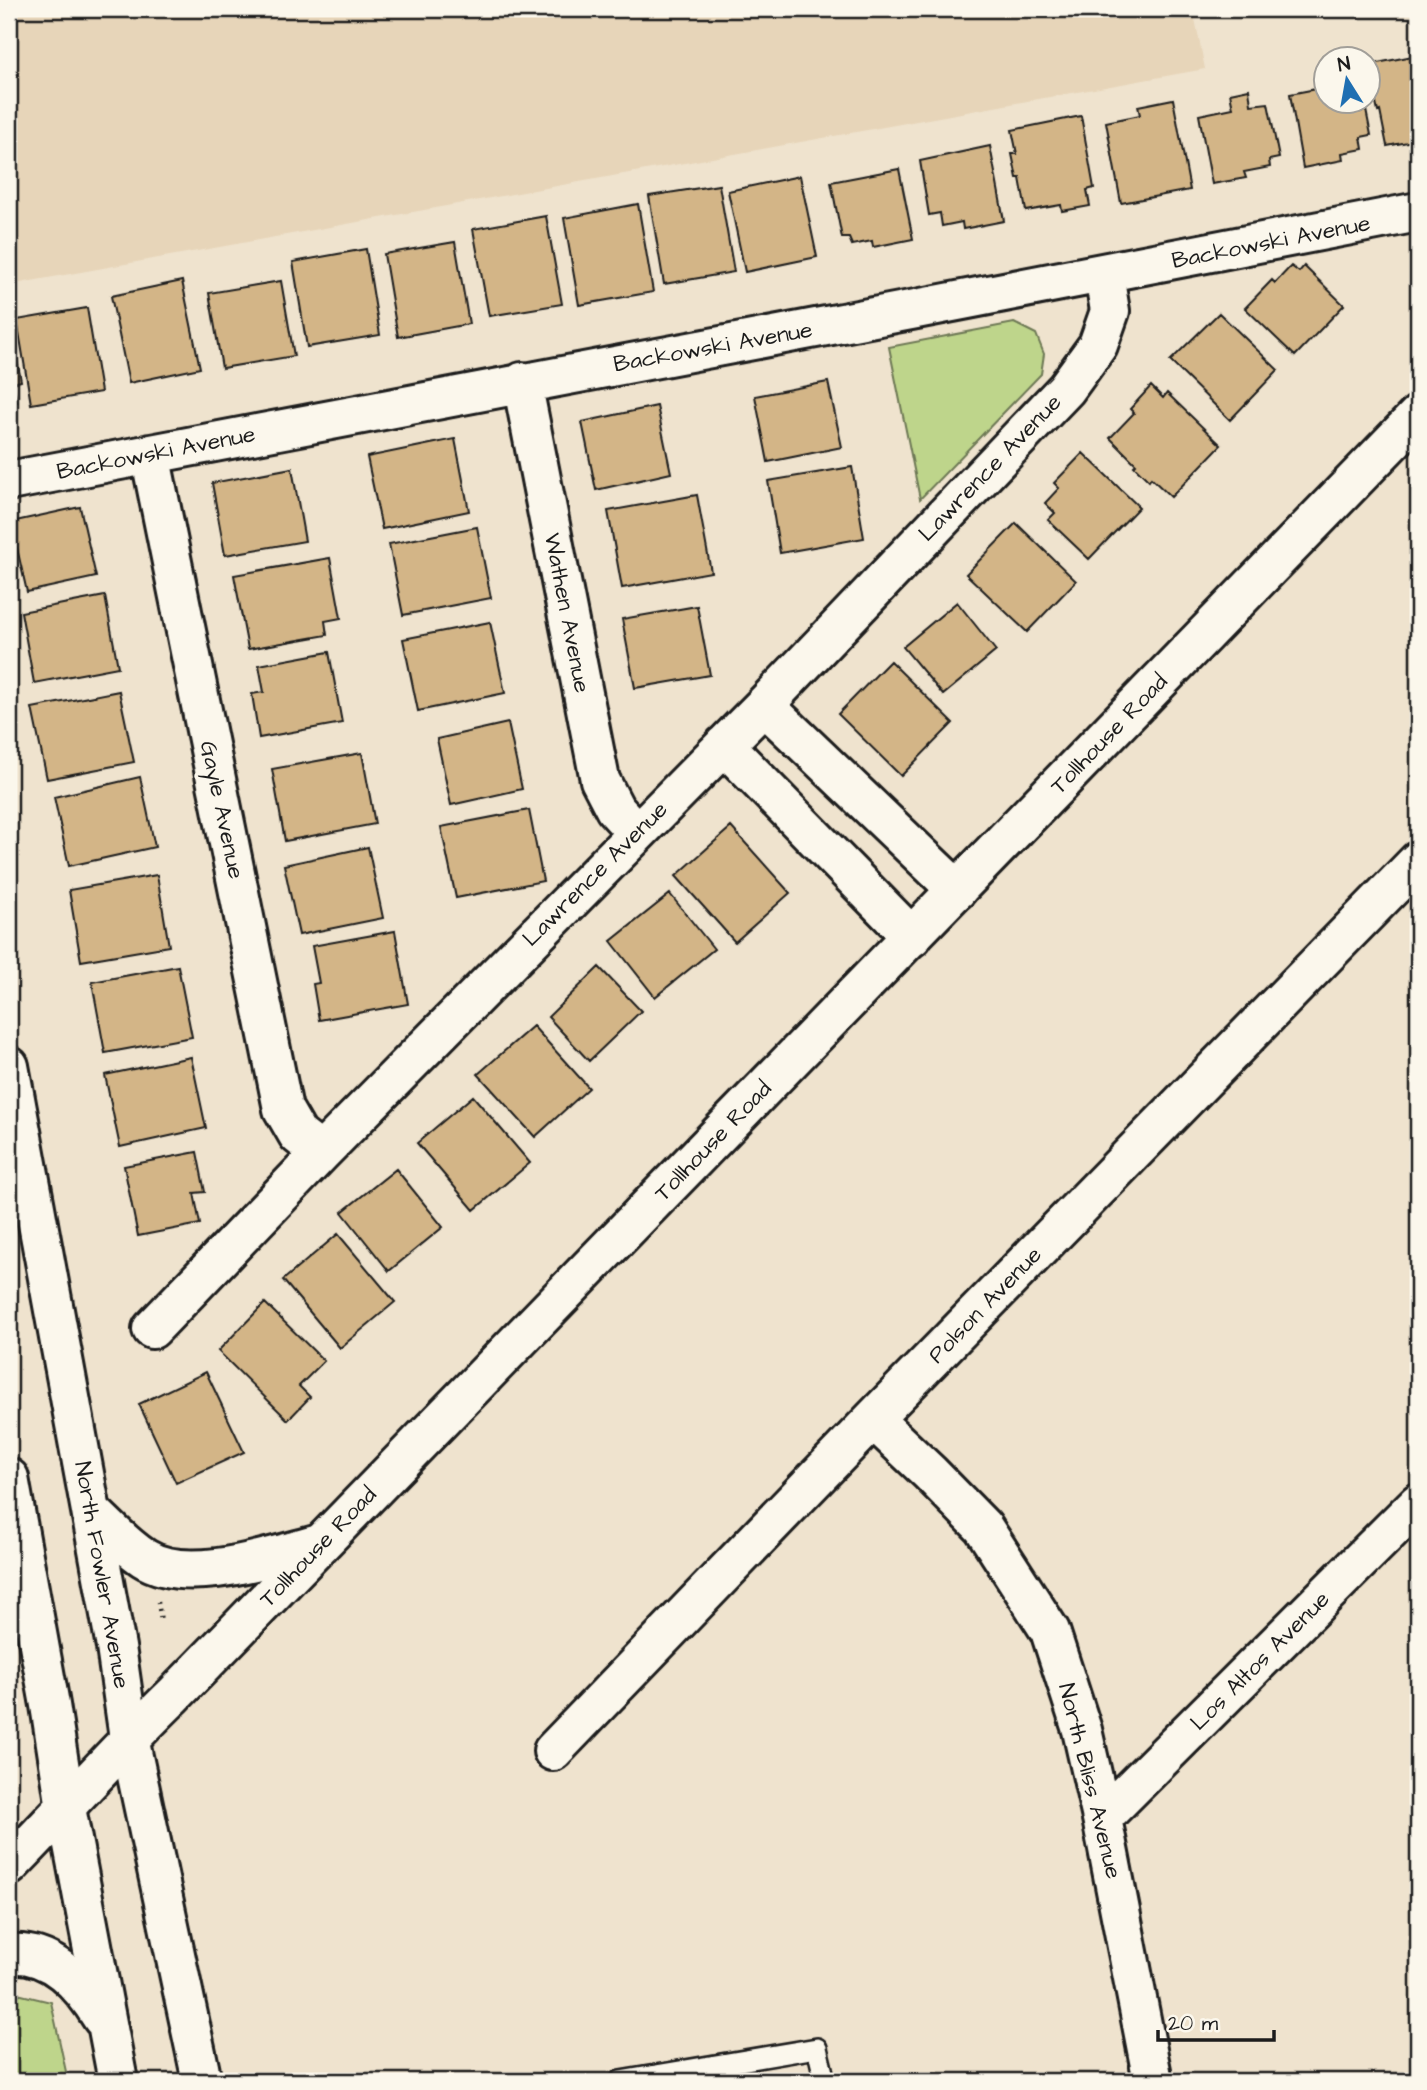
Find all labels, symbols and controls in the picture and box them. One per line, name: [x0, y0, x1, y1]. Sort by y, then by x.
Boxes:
north arrow: [1312, 46, 1382, 116]
text: N: [1336, 50, 1353, 79]
street label: Backowski Avenue: [1169, 207, 1373, 277]
street label: Backowski Avenue: [611, 314, 815, 380]
street label: Lawrence Avenue: [911, 387, 1069, 549]
street label: Backowski Avenue: [54, 418, 258, 488]
street label: Wathen Avenue: [536, 530, 598, 696]
street label: Tollhouse Road: [1043, 666, 1175, 801]
street label: Gayle Avenue: [191, 738, 252, 882]
street label: Lawrence Avenue: [515, 794, 675, 954]
street label: Tollhouse Road: [647, 1073, 779, 1208]
street label: Polson Avenue: [921, 1240, 1049, 1370]
street label: North Fowler Avenue: [66, 1459, 138, 1691]
street label: Tollhouse Road: [252, 1479, 384, 1614]
street label: Los Altos Avenue: [1183, 1584, 1337, 1738]
street label: North Bliss Avenue: [1050, 1680, 1130, 1882]
scale bar: [1158, 1999, 1273, 2043]
text: 20 m: [1168, 2009, 1219, 2038]

